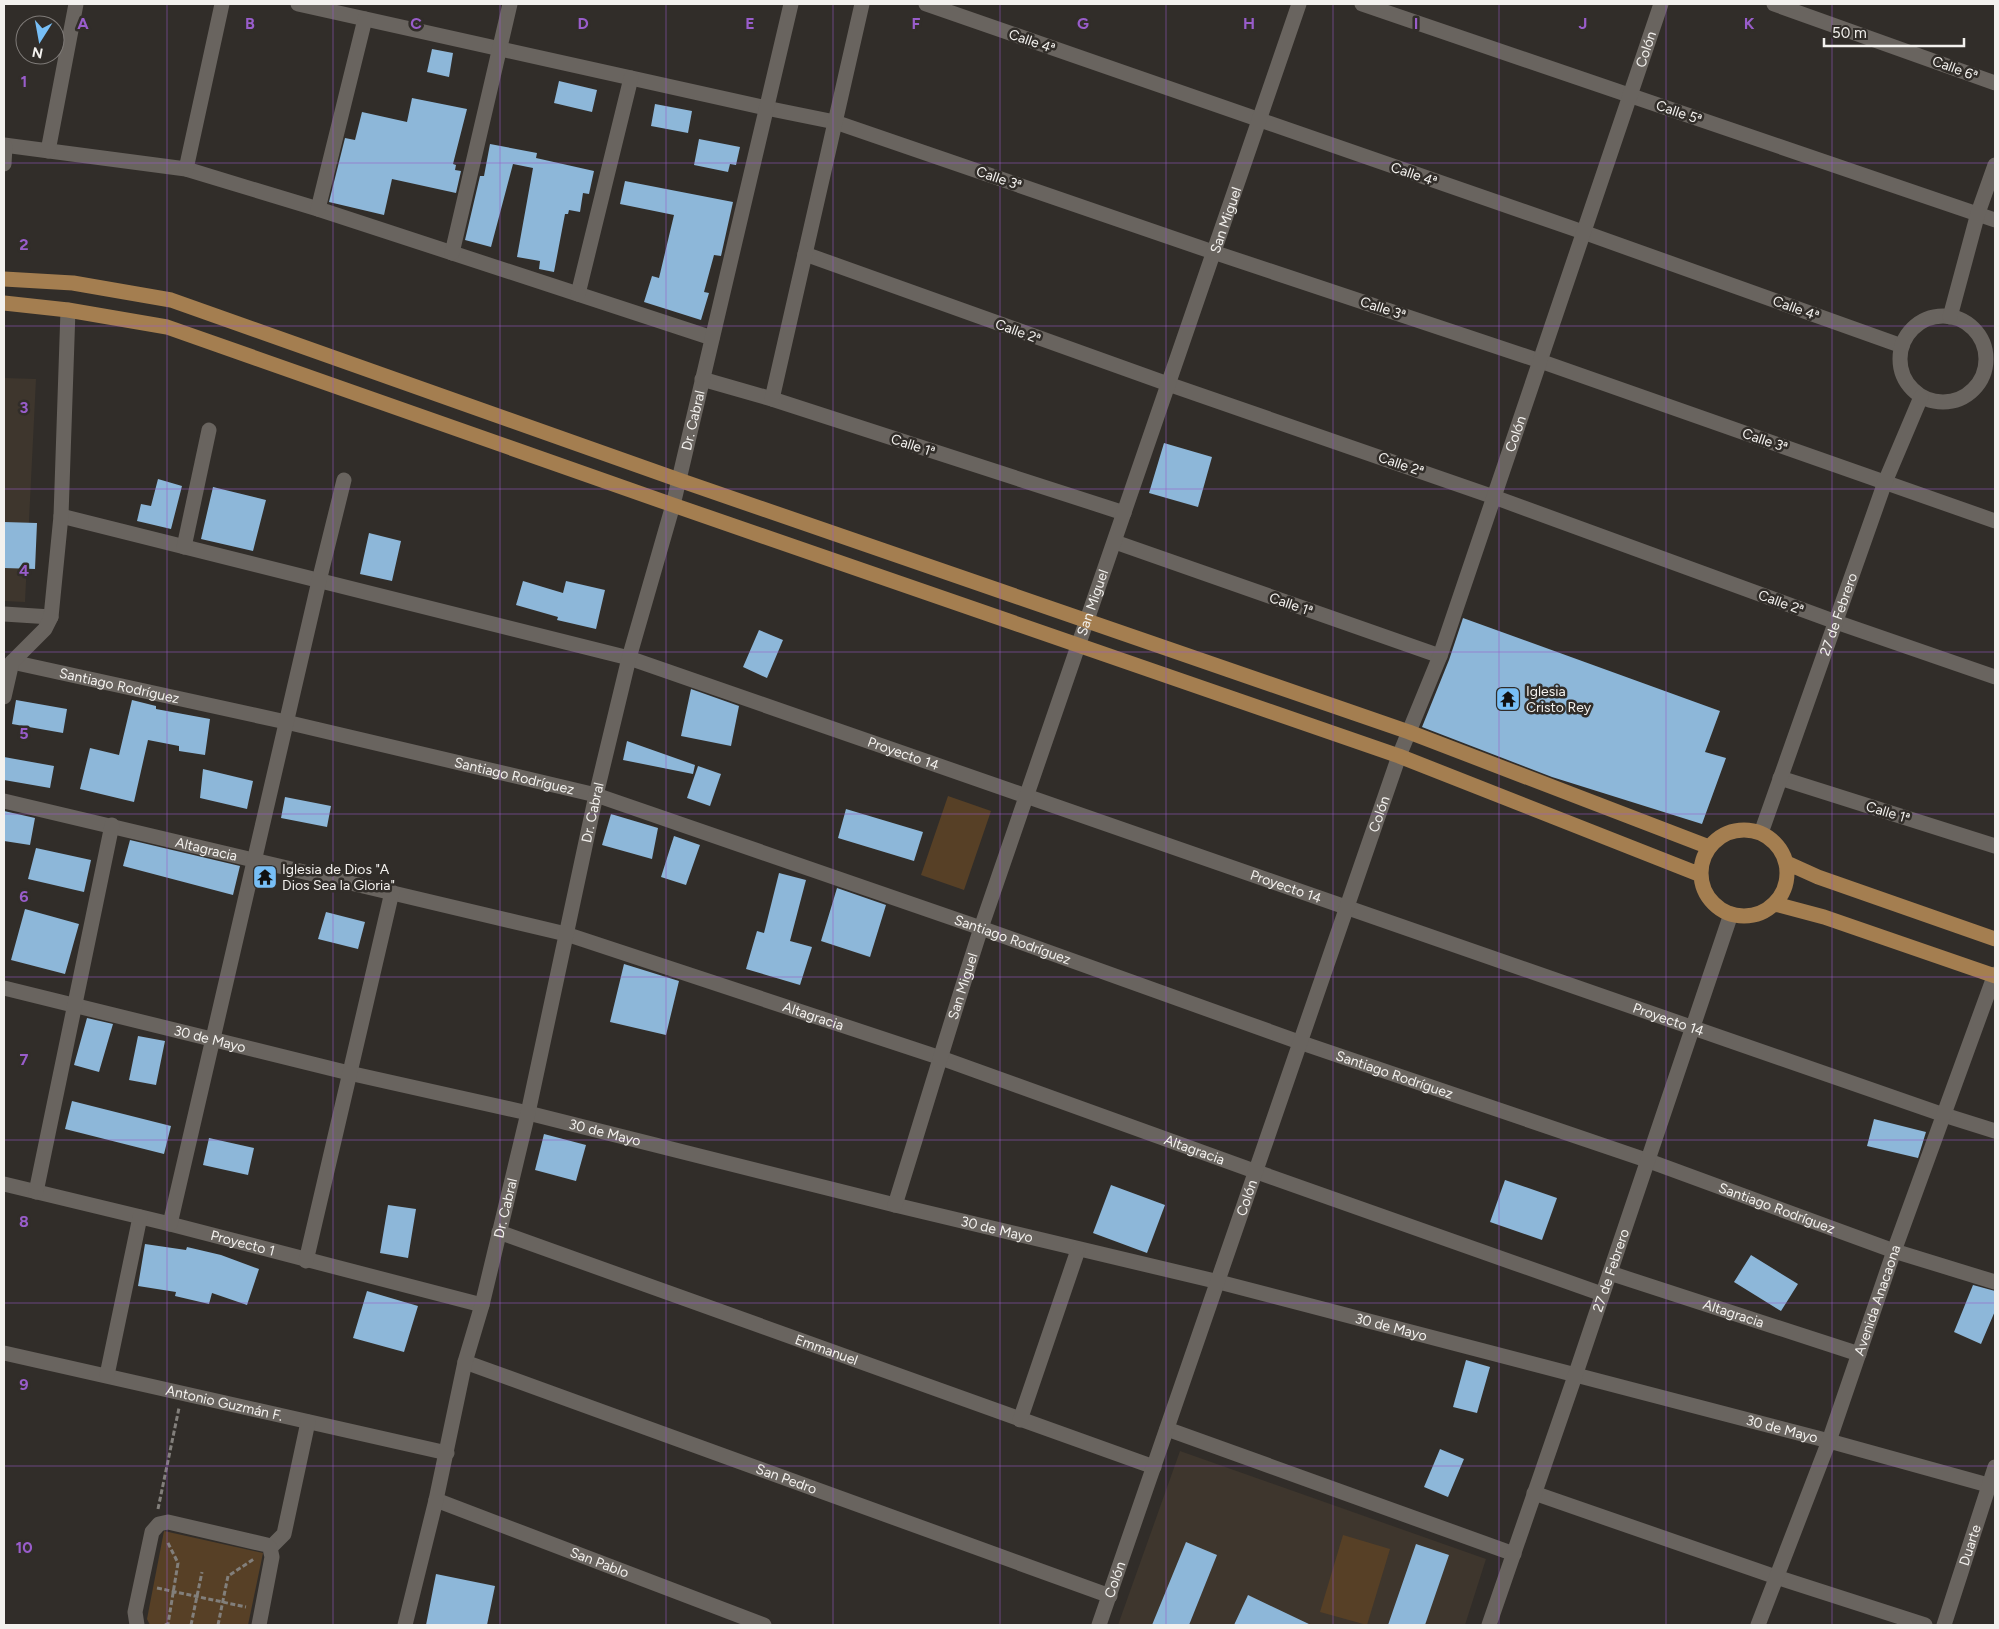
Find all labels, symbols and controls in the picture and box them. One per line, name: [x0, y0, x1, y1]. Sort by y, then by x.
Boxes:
text: A: [77, 14, 89, 33]
text: B: [245, 14, 255, 33]
text: C: [410, 14, 422, 33]
text: D: [577, 14, 589, 33]
text: E: [745, 14, 755, 33]
text: F: [912, 14, 921, 33]
text: G: [1077, 14, 1089, 33]
text: H: [1243, 14, 1255, 33]
text: I: [1414, 14, 1418, 33]
text: J: [1579, 14, 1587, 33]
text: K: [1744, 14, 1755, 33]
north arrow: [15, 15, 65, 65]
scale bar: [1824, 15, 1964, 47]
text: 50 m: [1832, 24, 1867, 42]
street label: Calle 4ª: [1006, 26, 1058, 57]
street label: Colón: [1632, 29, 1660, 70]
text: N: [31, 43, 45, 62]
street label: Calle 6ª: [1930, 52, 1980, 85]
text: 1: [21, 72, 27, 91]
street label: Calle 5ª: [1654, 97, 1704, 128]
street label: Calle 4ª: [1388, 159, 1440, 190]
street label: Calle 3ª: [974, 163, 1024, 194]
street label: San Miguel: [1207, 185, 1245, 256]
text: 2: [19, 235, 29, 254]
street label: Calle 4ª: [1770, 292, 1822, 325]
street label: Calle 3ª: [1358, 293, 1408, 324]
street label: Calle 2ª: [993, 315, 1043, 348]
street label: Dr. Cabral: [678, 389, 709, 452]
text: 3: [20, 398, 29, 417]
street label: Colón: [1502, 413, 1530, 454]
street label: Calle 3ª: [1740, 425, 1790, 456]
street label: Calle 1ª: [889, 430, 937, 461]
street label: Calle 2ª: [1376, 449, 1426, 480]
text: 4: [19, 561, 29, 580]
street label: San Miguel: [1073, 567, 1112, 638]
street label: 27 de Febrero: [1816, 571, 1861, 658]
street label: Calle 2ª: [1756, 586, 1806, 619]
street label: Calle 1ª: [1267, 589, 1315, 620]
street label: Santiago Rodríguez: [58, 665, 181, 707]
place label: Iglesia Cristo Rey: [1526, 683, 1592, 716]
temple icon: Iglesia Cristo Rey: [1495, 686, 1521, 712]
text: 5: [19, 724, 29, 743]
street label: Proyecto 14: [865, 734, 942, 774]
street label: Santiago Rodríguez: [452, 754, 576, 799]
street label: Dr. Cabral: [578, 781, 608, 844]
street label: Colón: [1365, 794, 1394, 835]
street label: Calle 1ª: [1864, 798, 1912, 827]
street label: Altagracia: [174, 834, 239, 865]
place label: Iglesia de Dios "A Dios Sea la Gloria": [282, 861, 395, 894]
temple icon: Iglesia de Dios "A Dios Sea la Gloria": [252, 864, 278, 890]
street label: Proyecto 14: [1248, 867, 1324, 907]
text: 6: [19, 887, 29, 906]
street label: Santiago Rodríguez: [952, 911, 1073, 969]
street label: San Miguel: [945, 951, 982, 1022]
street label: Altagracia: [781, 998, 846, 1034]
street label: Proyecto 14: [1630, 999, 1707, 1040]
street label: 30 de Mayo: [172, 1022, 248, 1056]
street label: Santiago Rodríguez: [1334, 1047, 1455, 1103]
text: 7: [20, 1050, 29, 1069]
street label: 30 de Mayo: [567, 1116, 643, 1150]
street label: Altagracia: [1162, 1131, 1227, 1169]
street label: Dr. Cabral: [490, 1176, 521, 1240]
street label: Colón: [1233, 1177, 1261, 1218]
street label: Santiago Rodríguez: [1716, 1179, 1837, 1238]
text: 8: [19, 1212, 29, 1231]
street label: 30 de Mayo: [959, 1213, 1035, 1247]
street label: Proyecto 1: [209, 1227, 277, 1260]
street label: 27 de Febrero: [1589, 1227, 1633, 1314]
street label: Avenida Anacaona: [1851, 1243, 1905, 1358]
street label: Altagracia: [1701, 1296, 1766, 1332]
street label: 30 de Mayo: [1353, 1310, 1429, 1345]
street label: Emmanuel: [793, 1331, 860, 1369]
text: 9: [19, 1375, 29, 1394]
street label: Antonio Guzmán F.: [164, 1382, 285, 1425]
street label: 30 de Mayo: [1744, 1412, 1820, 1447]
street label: San Pedro: [753, 1460, 819, 1498]
street label: Duarte: [1956, 1522, 1985, 1568]
text: 10: [15, 1538, 33, 1557]
street label: San Pablo: [568, 1544, 631, 1582]
street label: Colón: [1101, 1559, 1129, 1600]

